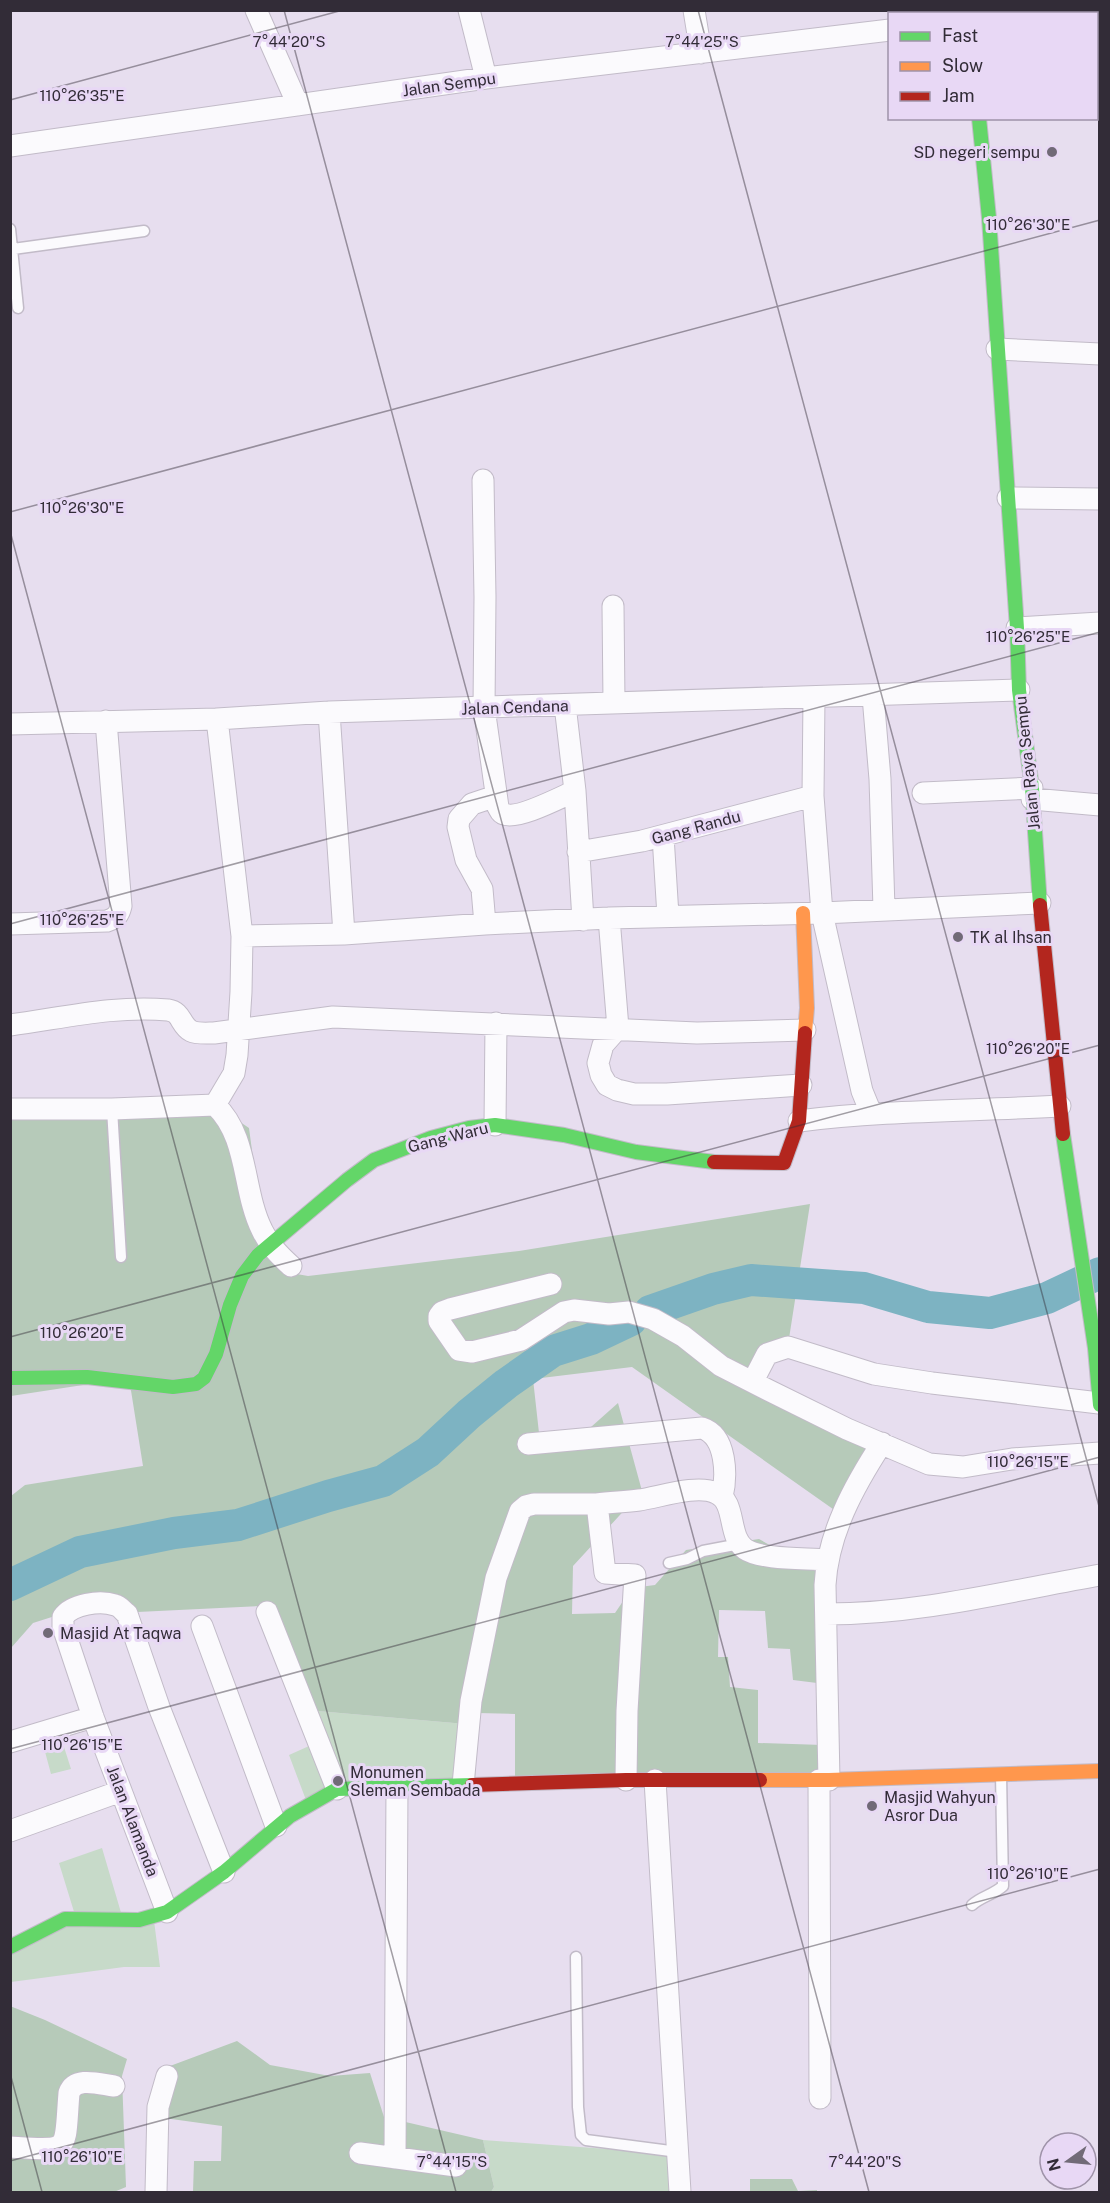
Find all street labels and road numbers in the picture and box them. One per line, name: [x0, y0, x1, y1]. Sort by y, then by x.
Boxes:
street label: Jalan Sempu: [401, 69, 497, 100]
street label: Jalan Raya Sempu: [1011, 695, 1044, 831]
street label: Jalan Cendana: [461, 696, 569, 719]
street label: Gang Randu: [650, 807, 743, 848]
street label: Gang Waru: [406, 1118, 490, 1157]
street label: Jalan Alamanda: [103, 1763, 162, 1879]

